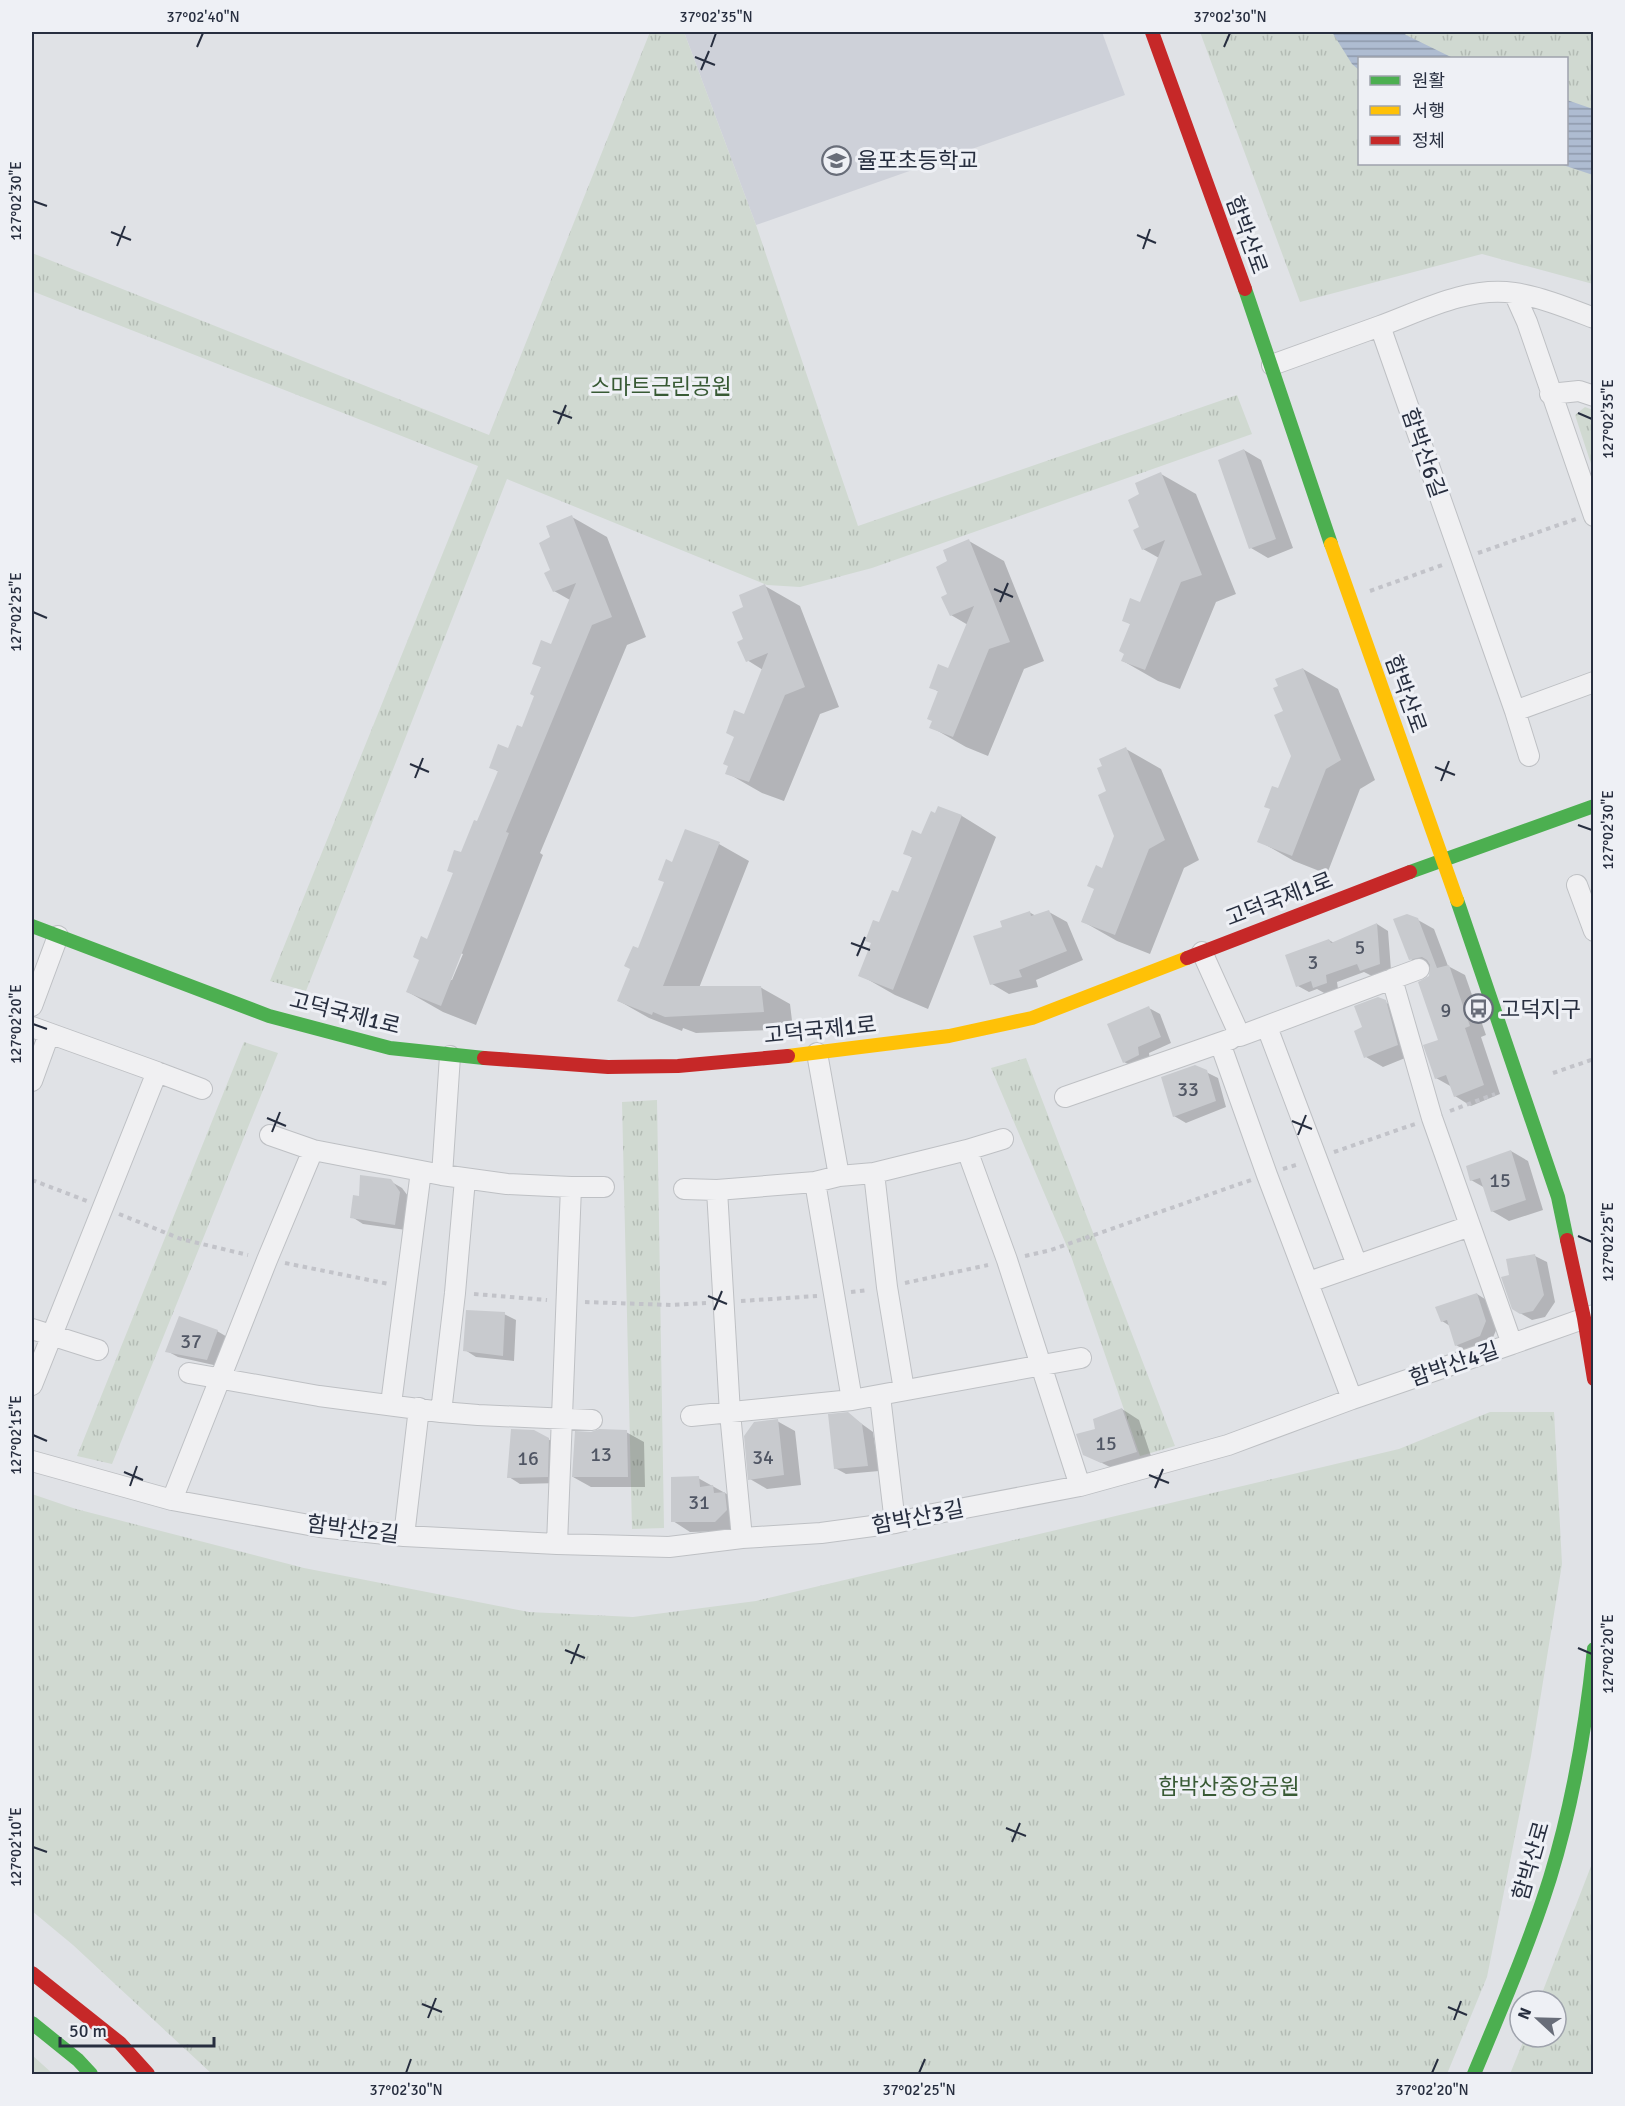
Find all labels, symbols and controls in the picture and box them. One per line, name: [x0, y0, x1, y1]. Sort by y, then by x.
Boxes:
text: 37°02'40"N: [166, 8, 240, 26]
text: 37°02'35"N: [679, 8, 753, 26]
text: 37°02'30"N: [1193, 8, 1267, 26]
legend: [1358, 57, 1568, 165]
text: 원활: [1412, 70, 1445, 92]
text: 서행: [1412, 100, 1445, 122]
text: 정체: [1412, 130, 1445, 152]
school or university icon: 율포초등학교: [820, 144, 852, 176]
place label: 율포초등학교: [857, 147, 978, 174]
text: 127°02'30"E: [7, 161, 25, 241]
street label: 함박산로: [1220, 192, 1274, 278]
park label: 스마트근린공원: [590, 373, 732, 400]
text: 127°02'35"E: [1599, 379, 1617, 459]
street label: 함박산6길: [1396, 405, 1452, 501]
text: 127°02'25"E: [7, 572, 25, 652]
street label: 함박산로: [1379, 651, 1433, 737]
text: 127°02'30"E: [1599, 790, 1617, 870]
street label: 고덕국제1로: [1221, 866, 1337, 932]
house number: 5: [1355, 935, 1365, 960]
house number: 3: [1308, 950, 1318, 975]
text: 127°02'20"E: [7, 984, 25, 1064]
street label: 고덕국제1로: [287, 986, 403, 1040]
bus stop icon: 고덕지구: [1463, 993, 1495, 1025]
place label: 고덕지구: [1500, 996, 1581, 1023]
house number: 9: [1441, 998, 1451, 1023]
street label: 고덕국제1로: [762, 1011, 878, 1049]
house number: 33: [1177, 1077, 1199, 1102]
house number: 15: [1489, 1168, 1511, 1193]
text: 127°02'25"E: [1599, 1202, 1617, 1282]
house number: 37: [180, 1329, 202, 1354]
street label: 함박산4길: [1406, 1336, 1502, 1392]
text: 127°02'15"E: [7, 1395, 25, 1475]
house number: 15: [1095, 1431, 1117, 1456]
house number: 13: [590, 1442, 612, 1467]
house number: 34: [752, 1445, 774, 1470]
house number: 16: [517, 1446, 539, 1471]
house number: 31: [688, 1490, 710, 1515]
street label: 함박산3길: [870, 1495, 966, 1539]
street label: 함박산2길: [305, 1510, 401, 1548]
text: 127°02'20"E: [1599, 1614, 1617, 1694]
park label: 함박산중앙공원: [1158, 1773, 1300, 1800]
text: 127°02'10"E: [7, 1807, 25, 1887]
street label: 함박산로: [1507, 1818, 1555, 1904]
north arrow: [1508, 1989, 1568, 2049]
text: N: [1514, 2005, 1536, 2023]
scale bar: [60, 2010, 214, 2048]
text: 50 m: [69, 2020, 107, 2042]
text: 37°02'30"N: [369, 2081, 443, 2099]
text: 37°02'25"N: [882, 2081, 956, 2099]
text: 37°02'20"N: [1395, 2081, 1469, 2099]

